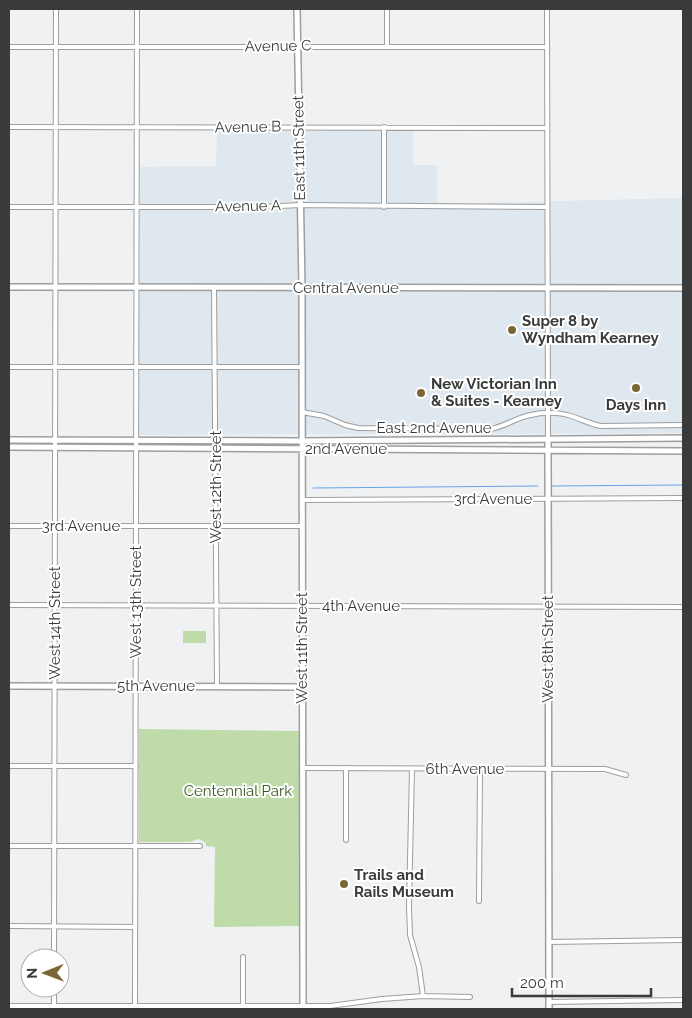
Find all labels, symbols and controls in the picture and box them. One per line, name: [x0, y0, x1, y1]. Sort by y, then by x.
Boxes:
street label: Avenue C: [244, 36, 312, 56]
street label: East 11th Street: [289, 95, 309, 201]
street label: Avenue B: [215, 117, 281, 137]
street label: Avenue A: [215, 196, 281, 216]
street label: Central Avenue: [293, 279, 399, 297]
place label: Super 8 by Wyndham Kearney: [522, 312, 660, 347]
marker: Super 8 by Wyndham Kearney: [506, 324, 518, 336]
place label: New Victorian Inn & Suites - Kearney: [431, 375, 563, 410]
marker: Days Inn: [630, 382, 642, 394]
marker: New Victorian Inn & Suites - Kearney: [415, 387, 427, 399]
place label: Days Inn: [606, 396, 666, 414]
street label: East 2nd Avenue: [376, 419, 492, 437]
street label: West 12th Street: [207, 430, 225, 544]
street label: 2nd Avenue: [305, 440, 387, 458]
street label: 3rd Avenue: [454, 490, 532, 508]
street label: 3rd Avenue: [42, 517, 120, 535]
street label: West 13th Street: [127, 545, 145, 659]
street label: West 14th Street: [46, 566, 64, 680]
street label: West 11th Street: [293, 592, 311, 704]
street label: West 8th Street: [539, 595, 557, 703]
street label: 4th Avenue: [322, 597, 400, 615]
street label: 5th Avenue: [117, 677, 195, 695]
street label: 6th Avenue: [426, 760, 505, 778]
park label: Centennial Park: [184, 782, 292, 800]
place label: Trails and Rails Museum: [354, 866, 454, 901]
marker: Trails and Rails Museum: [338, 878, 350, 890]
north arrow: [20, 948, 70, 998]
scale bar: [512, 966, 651, 998]
text: N: [24, 968, 40, 979]
text: 200 m: [520, 974, 564, 992]

